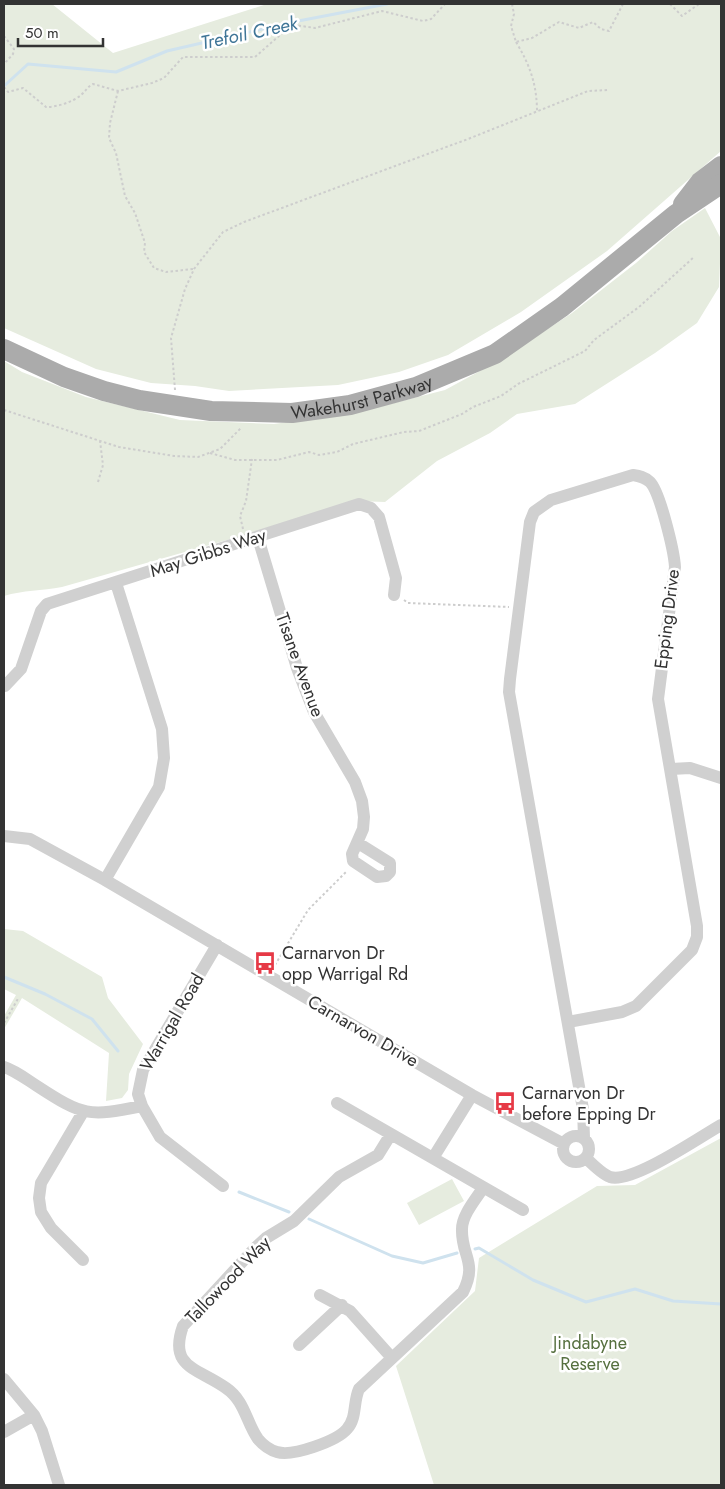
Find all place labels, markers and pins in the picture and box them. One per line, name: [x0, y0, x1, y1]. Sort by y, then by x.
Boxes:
place label: Carnarvon Dr opp Warrigal Rd: [282, 940, 408, 987]
bus stop icon: Carnarvon Dr opp Warrigal Rd: [252, 950, 278, 976]
place label: Carnarvon Dr before Epping Dr: [522, 1080, 657, 1127]
bus stop icon: Carnarvon Dr before Epping Dr: [492, 1090, 518, 1116]

